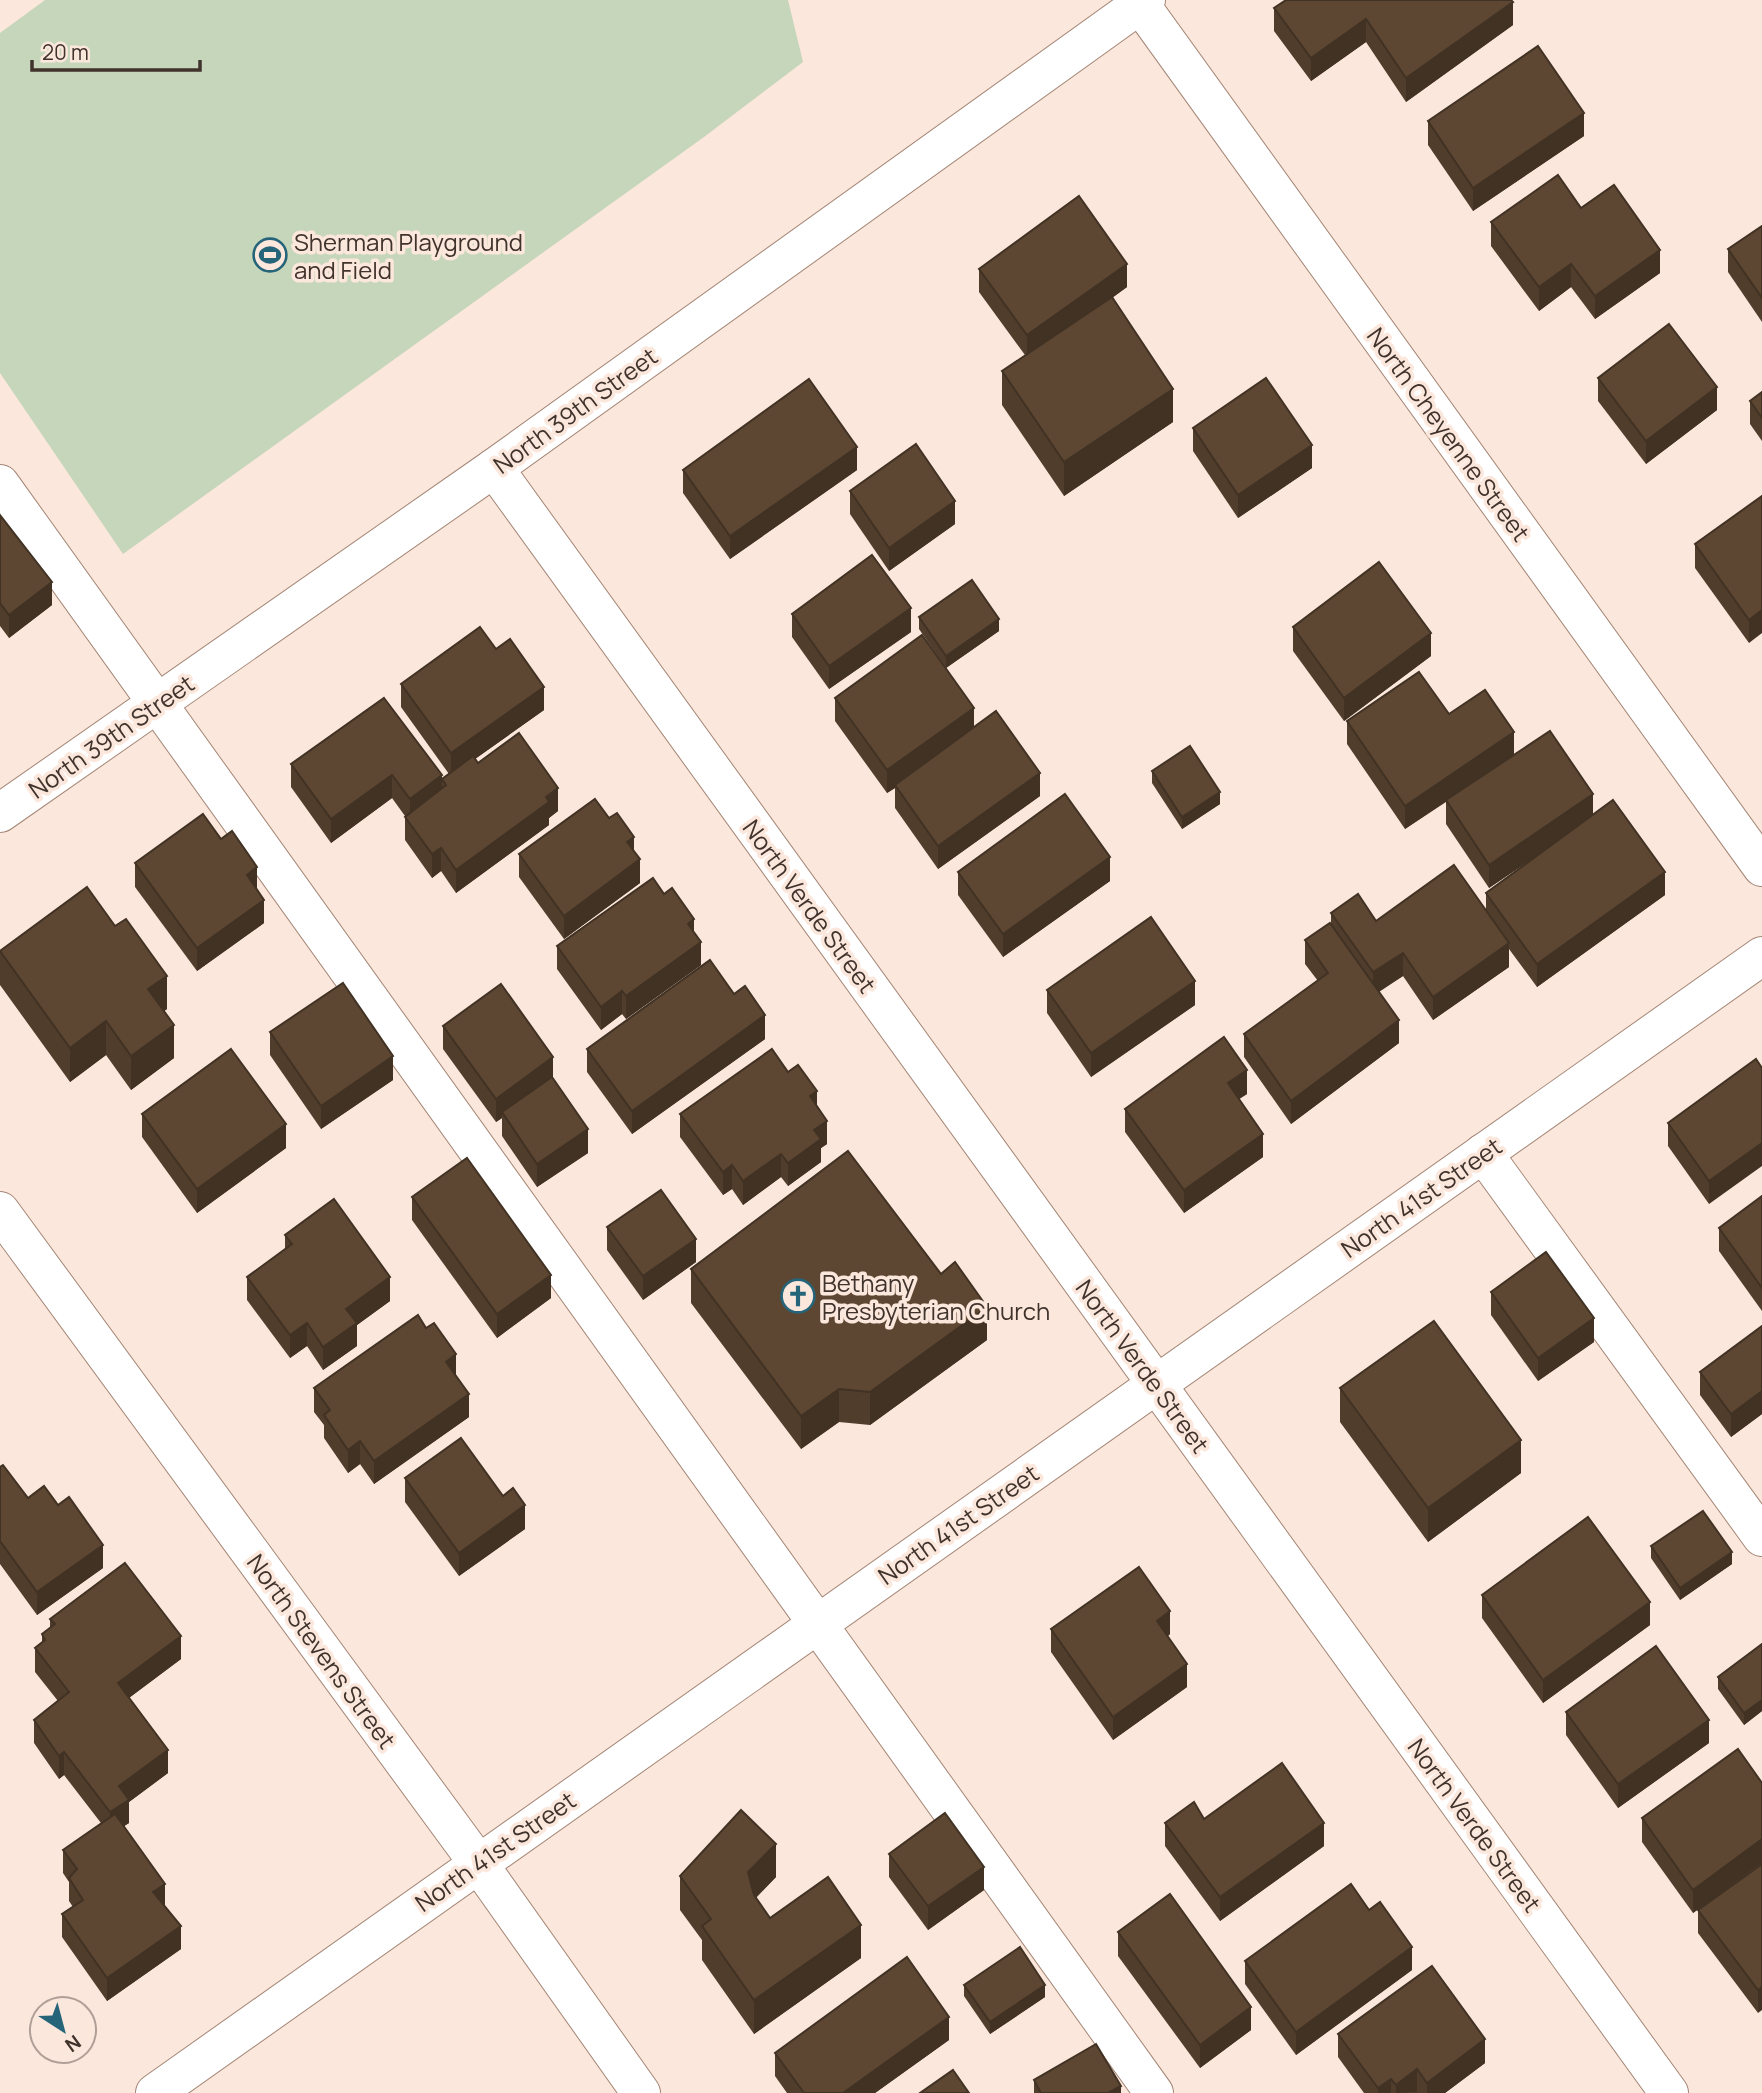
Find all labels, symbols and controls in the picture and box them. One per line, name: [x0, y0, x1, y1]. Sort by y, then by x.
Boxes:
scale bar: [32, 28, 200, 72]
text: 20 m: [42, 38, 89, 66]
place label: Sherman Playground and Field: [294, 225, 523, 286]
sports icon: Sherman Playground and Field: [251, 236, 289, 274]
street label: North Cheyenne Street: [1360, 320, 1538, 548]
street label: North 39th Street: [486, 339, 664, 481]
street label: North 39th Street: [22, 666, 200, 806]
street label: North Verde Street: [736, 813, 884, 999]
street label: North 41st Street: [1334, 1129, 1508, 1265]
place label: Bethany Presbyterian Church: [822, 1266, 1050, 1327]
street label: North Verde Street: [1069, 1273, 1217, 1459]
church icon: Bethany Presbyterian Church: [779, 1277, 817, 1315]
street label: North 41st Street: [871, 1456, 1045, 1592]
street label: North Stevens Street: [240, 1547, 404, 1755]
street label: North Verde Street: [1401, 1732, 1549, 1918]
street label: North 41st Street: [408, 1783, 582, 1919]
north arrow: [28, 1995, 98, 2065]
text: N: [60, 2029, 86, 2058]

